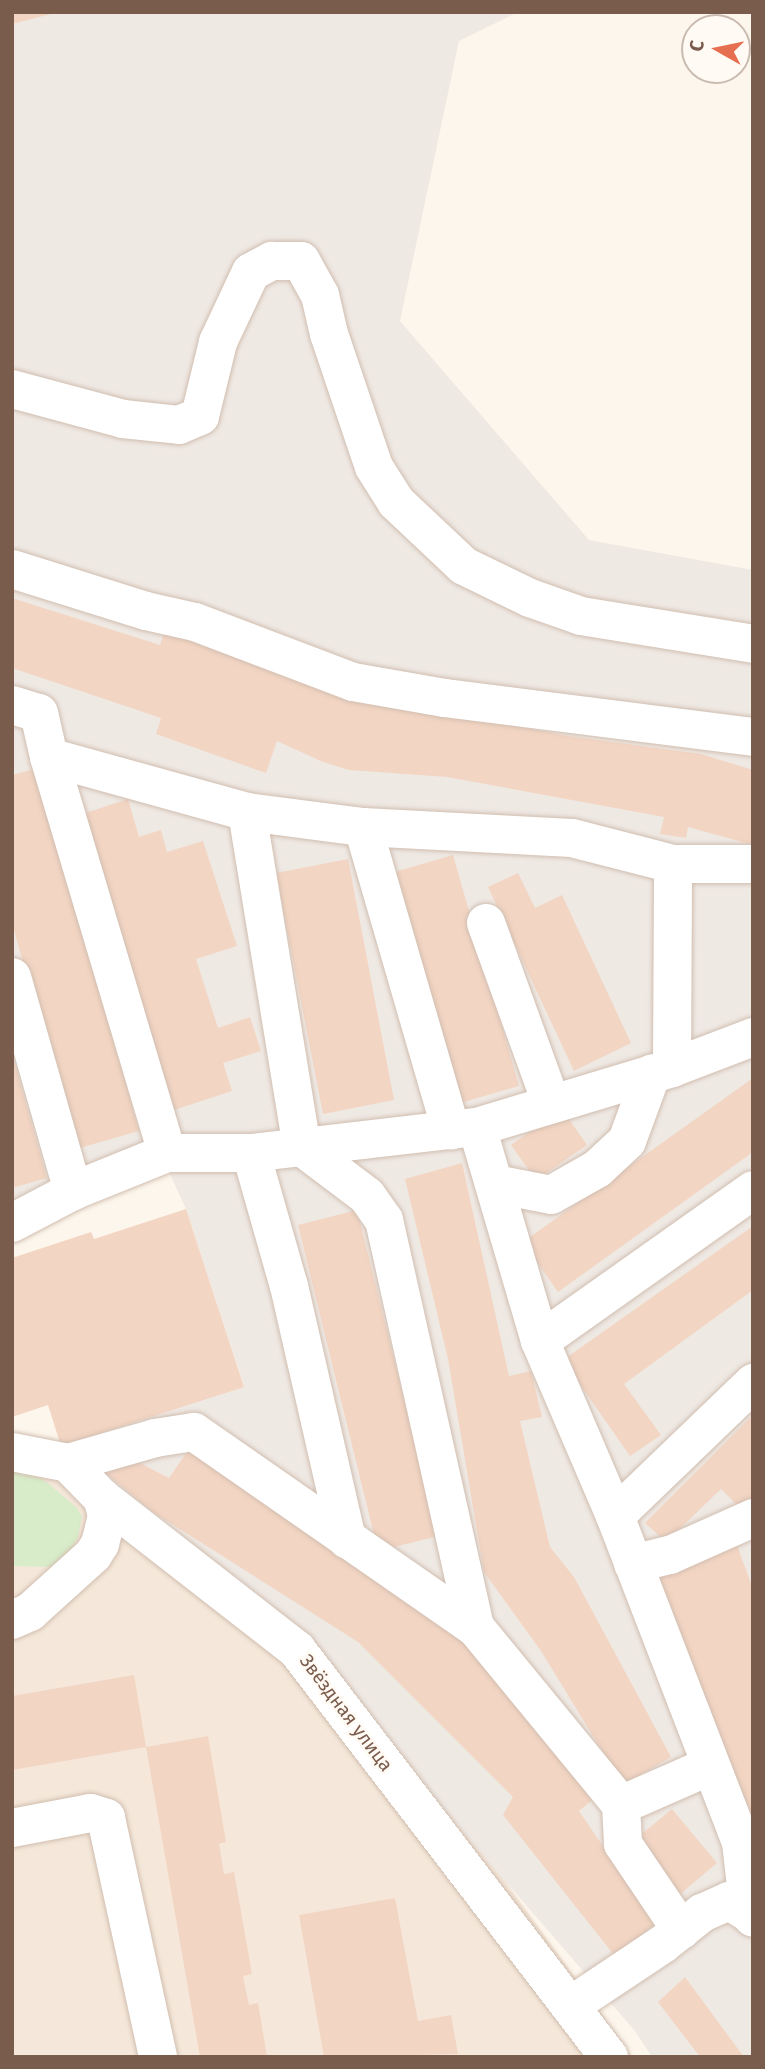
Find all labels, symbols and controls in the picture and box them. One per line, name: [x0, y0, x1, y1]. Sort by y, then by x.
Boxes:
north arrow: [681, 14, 751, 84]
text: С: [685, 39, 709, 53]
street label: Звёздная улица: [295, 1650, 397, 1776]

